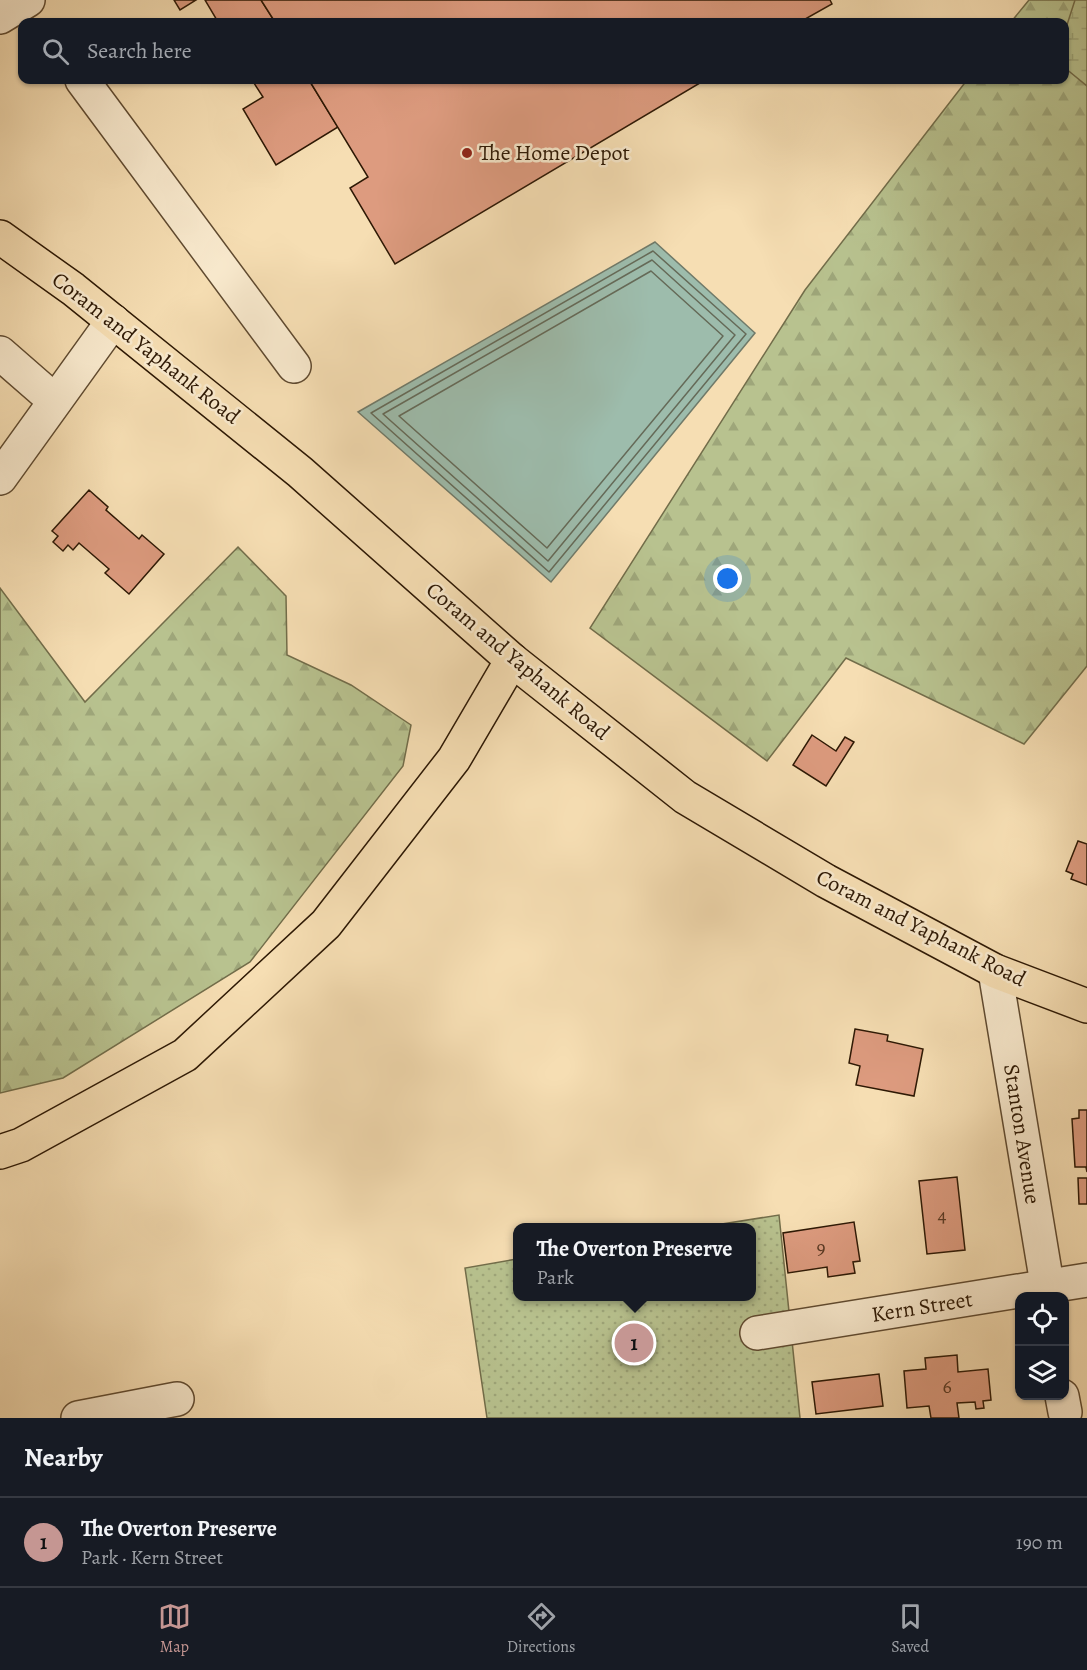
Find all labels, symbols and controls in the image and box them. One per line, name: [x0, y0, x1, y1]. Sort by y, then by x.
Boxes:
search box: [18, 18, 1069, 84]
icon: search: [39, 35, 72, 68]
text: Search here: [87, 36, 192, 66]
place label: The Home Depot: [479, 138, 630, 168]
marker: The Home Depot: [460, 146, 474, 160]
street label: Coram and Yaphank Road: [46, 265, 247, 431]
your location: [713, 564, 742, 593]
street label: Coram and Yaphank Road: [420, 575, 616, 747]
street label: Coram and Yaphank Road: [811, 862, 1031, 994]
street label: Stanton Avenue: [996, 1062, 1048, 1206]
house number: 4: [937, 1202, 947, 1229]
popup: [513, 1223, 756, 1301]
text: The Overton Preserve: [537, 1234, 732, 1264]
house number: 9: [816, 1234, 826, 1261]
text: Park: [537, 1264, 574, 1291]
street label: Kern Street: [869, 1284, 975, 1330]
map controls: [1015, 1292, 1069, 1400]
button: locate: [1015, 1292, 1069, 1346]
pin: 1: [614, 1320, 654, 1366]
button: layers: [1015, 1346, 1069, 1400]
house number: 6: [942, 1373, 952, 1400]
text: Nearby: [24, 1440, 103, 1475]
text: The Overton Preserve: [81, 1514, 277, 1544]
text: 1: [40, 1529, 47, 1556]
text: 190 m: [1016, 1529, 1063, 1556]
text: Park · Kern Street: [81, 1544, 223, 1571]
tab: Map: [158, 1600, 191, 1658]
tab: Directions: [507, 1600, 575, 1658]
tab: Saved: [891, 1600, 929, 1658]

